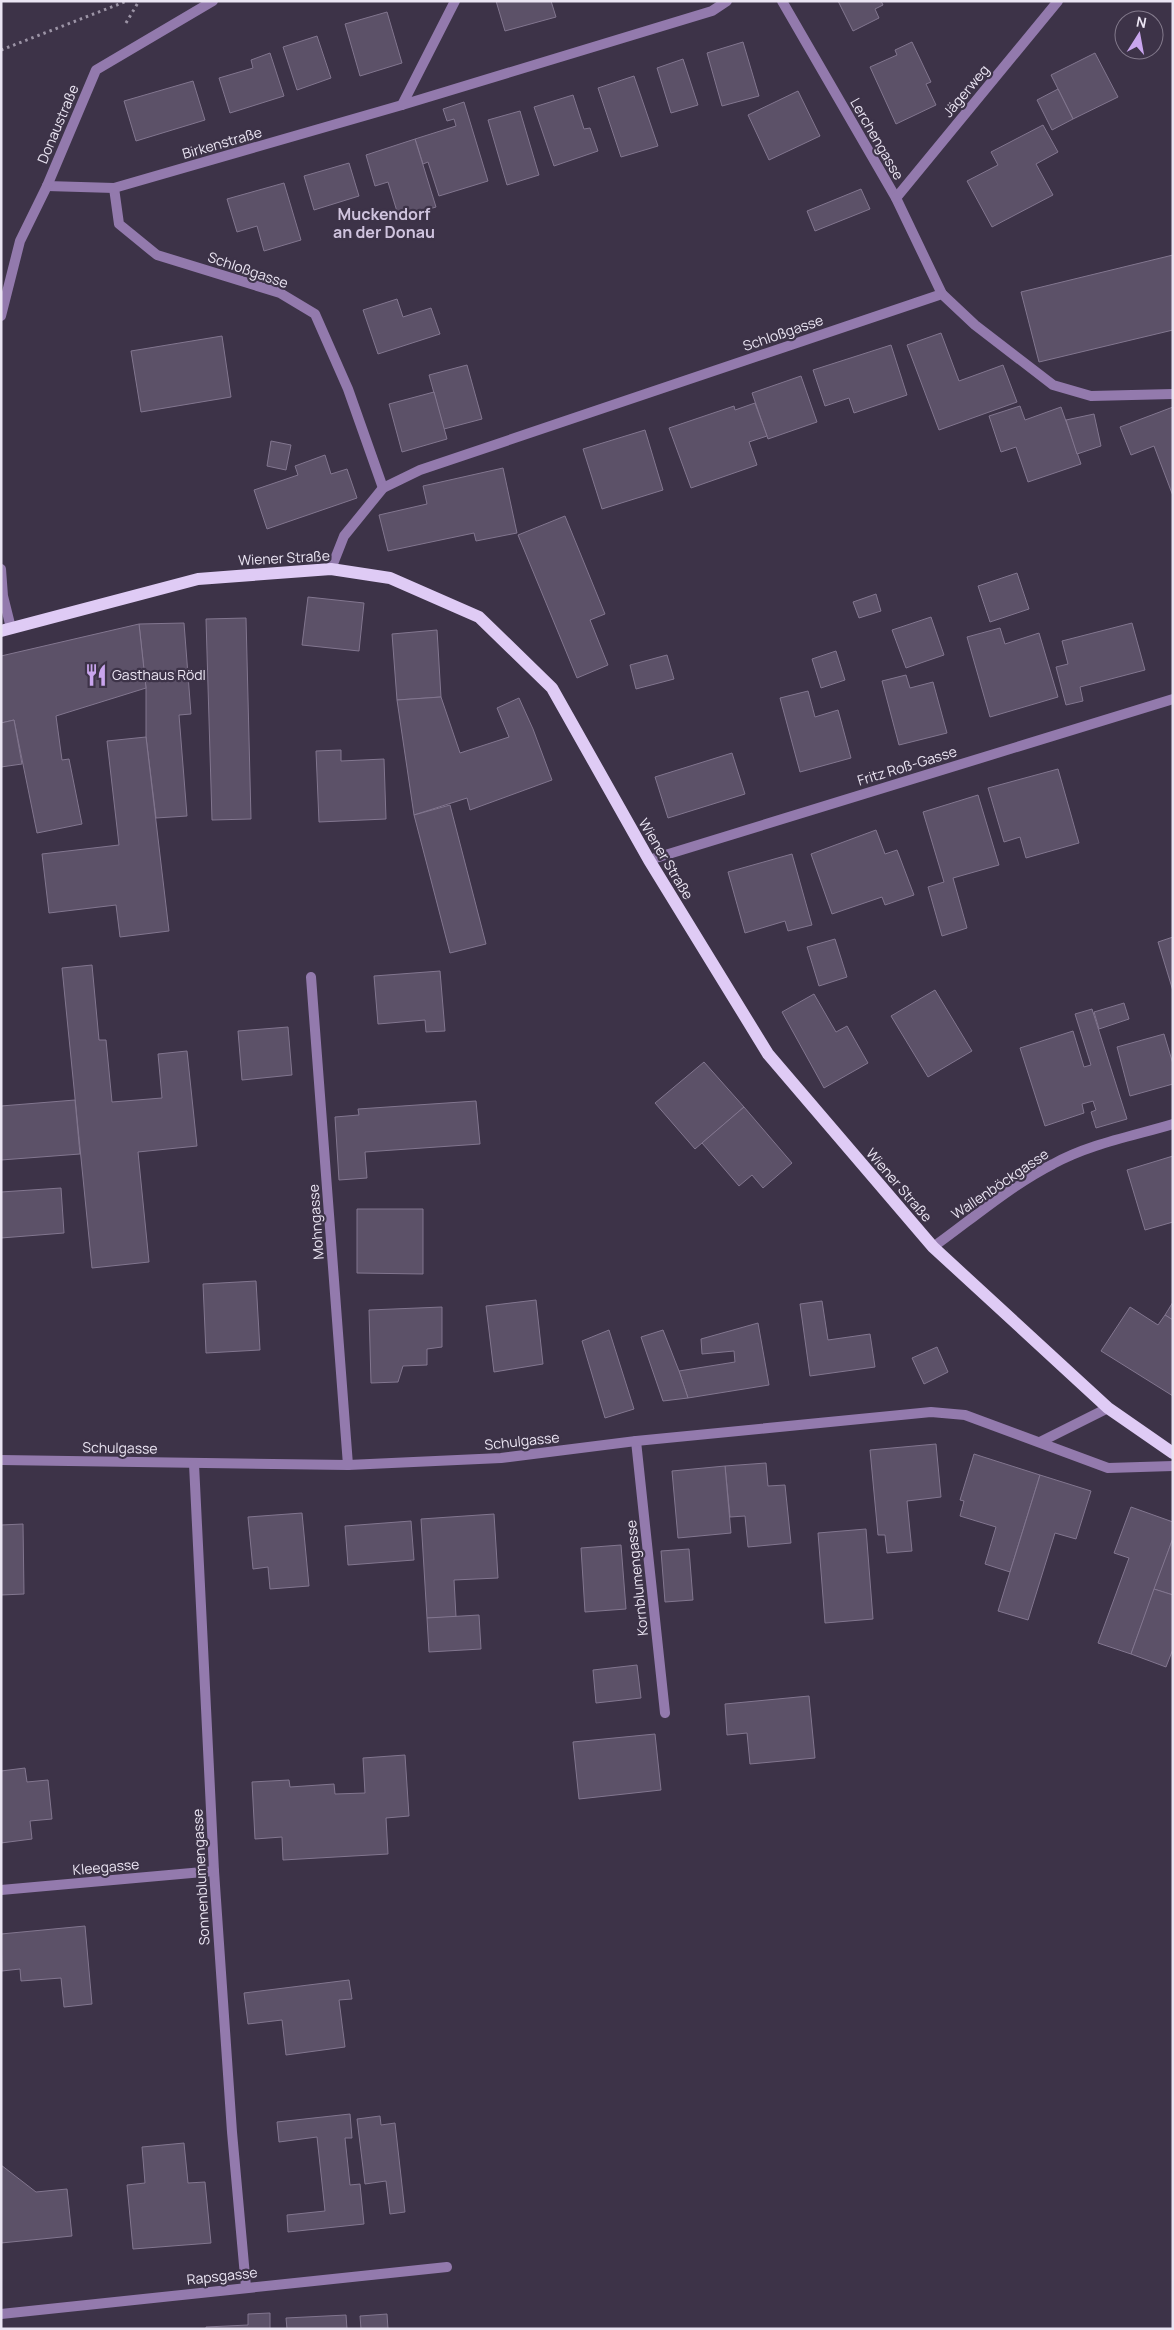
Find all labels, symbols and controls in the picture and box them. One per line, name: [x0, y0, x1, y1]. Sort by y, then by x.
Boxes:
north arrow: [1114, 10, 1164, 60]
text: N: [1135, 11, 1148, 32]
street label: Jägerweg: [938, 61, 993, 121]
street label: Donaustraße: [32, 81, 83, 166]
street label: Lerchengasse: [846, 94, 909, 183]
street label: Birkenstraße: [180, 122, 264, 163]
district label: Muckendorf an der Donau: [333, 203, 435, 243]
street label: Schloßgasse: [206, 247, 291, 292]
street label: Schloßgasse: [740, 310, 825, 355]
street label: Wiener Straße: [238, 546, 330, 569]
restaurant icon: Gasthaus Rödl: [83, 662, 109, 688]
place label: Gasthaus Rödl: [112, 665, 206, 684]
street label: Fritz Roß-Gasse: [855, 741, 959, 790]
street label: Wiener Straße: [635, 815, 698, 903]
street label: Wiener Straße: [862, 1144, 937, 1226]
street label: Wallenböckgasse: [947, 1144, 1052, 1223]
street label: Mohngasse: [303, 1184, 328, 1260]
street label: Schulgasse: [484, 1427, 560, 1454]
street label: Schulgasse: [82, 1437, 158, 1458]
street label: Kornblumengasse: [621, 1519, 652, 1637]
street label: Sonnenblumengasse: [187, 1808, 214, 1946]
street label: Kleegasse: [72, 1854, 140, 1879]
street label: Rapsgasse: [186, 2262, 258, 2289]

